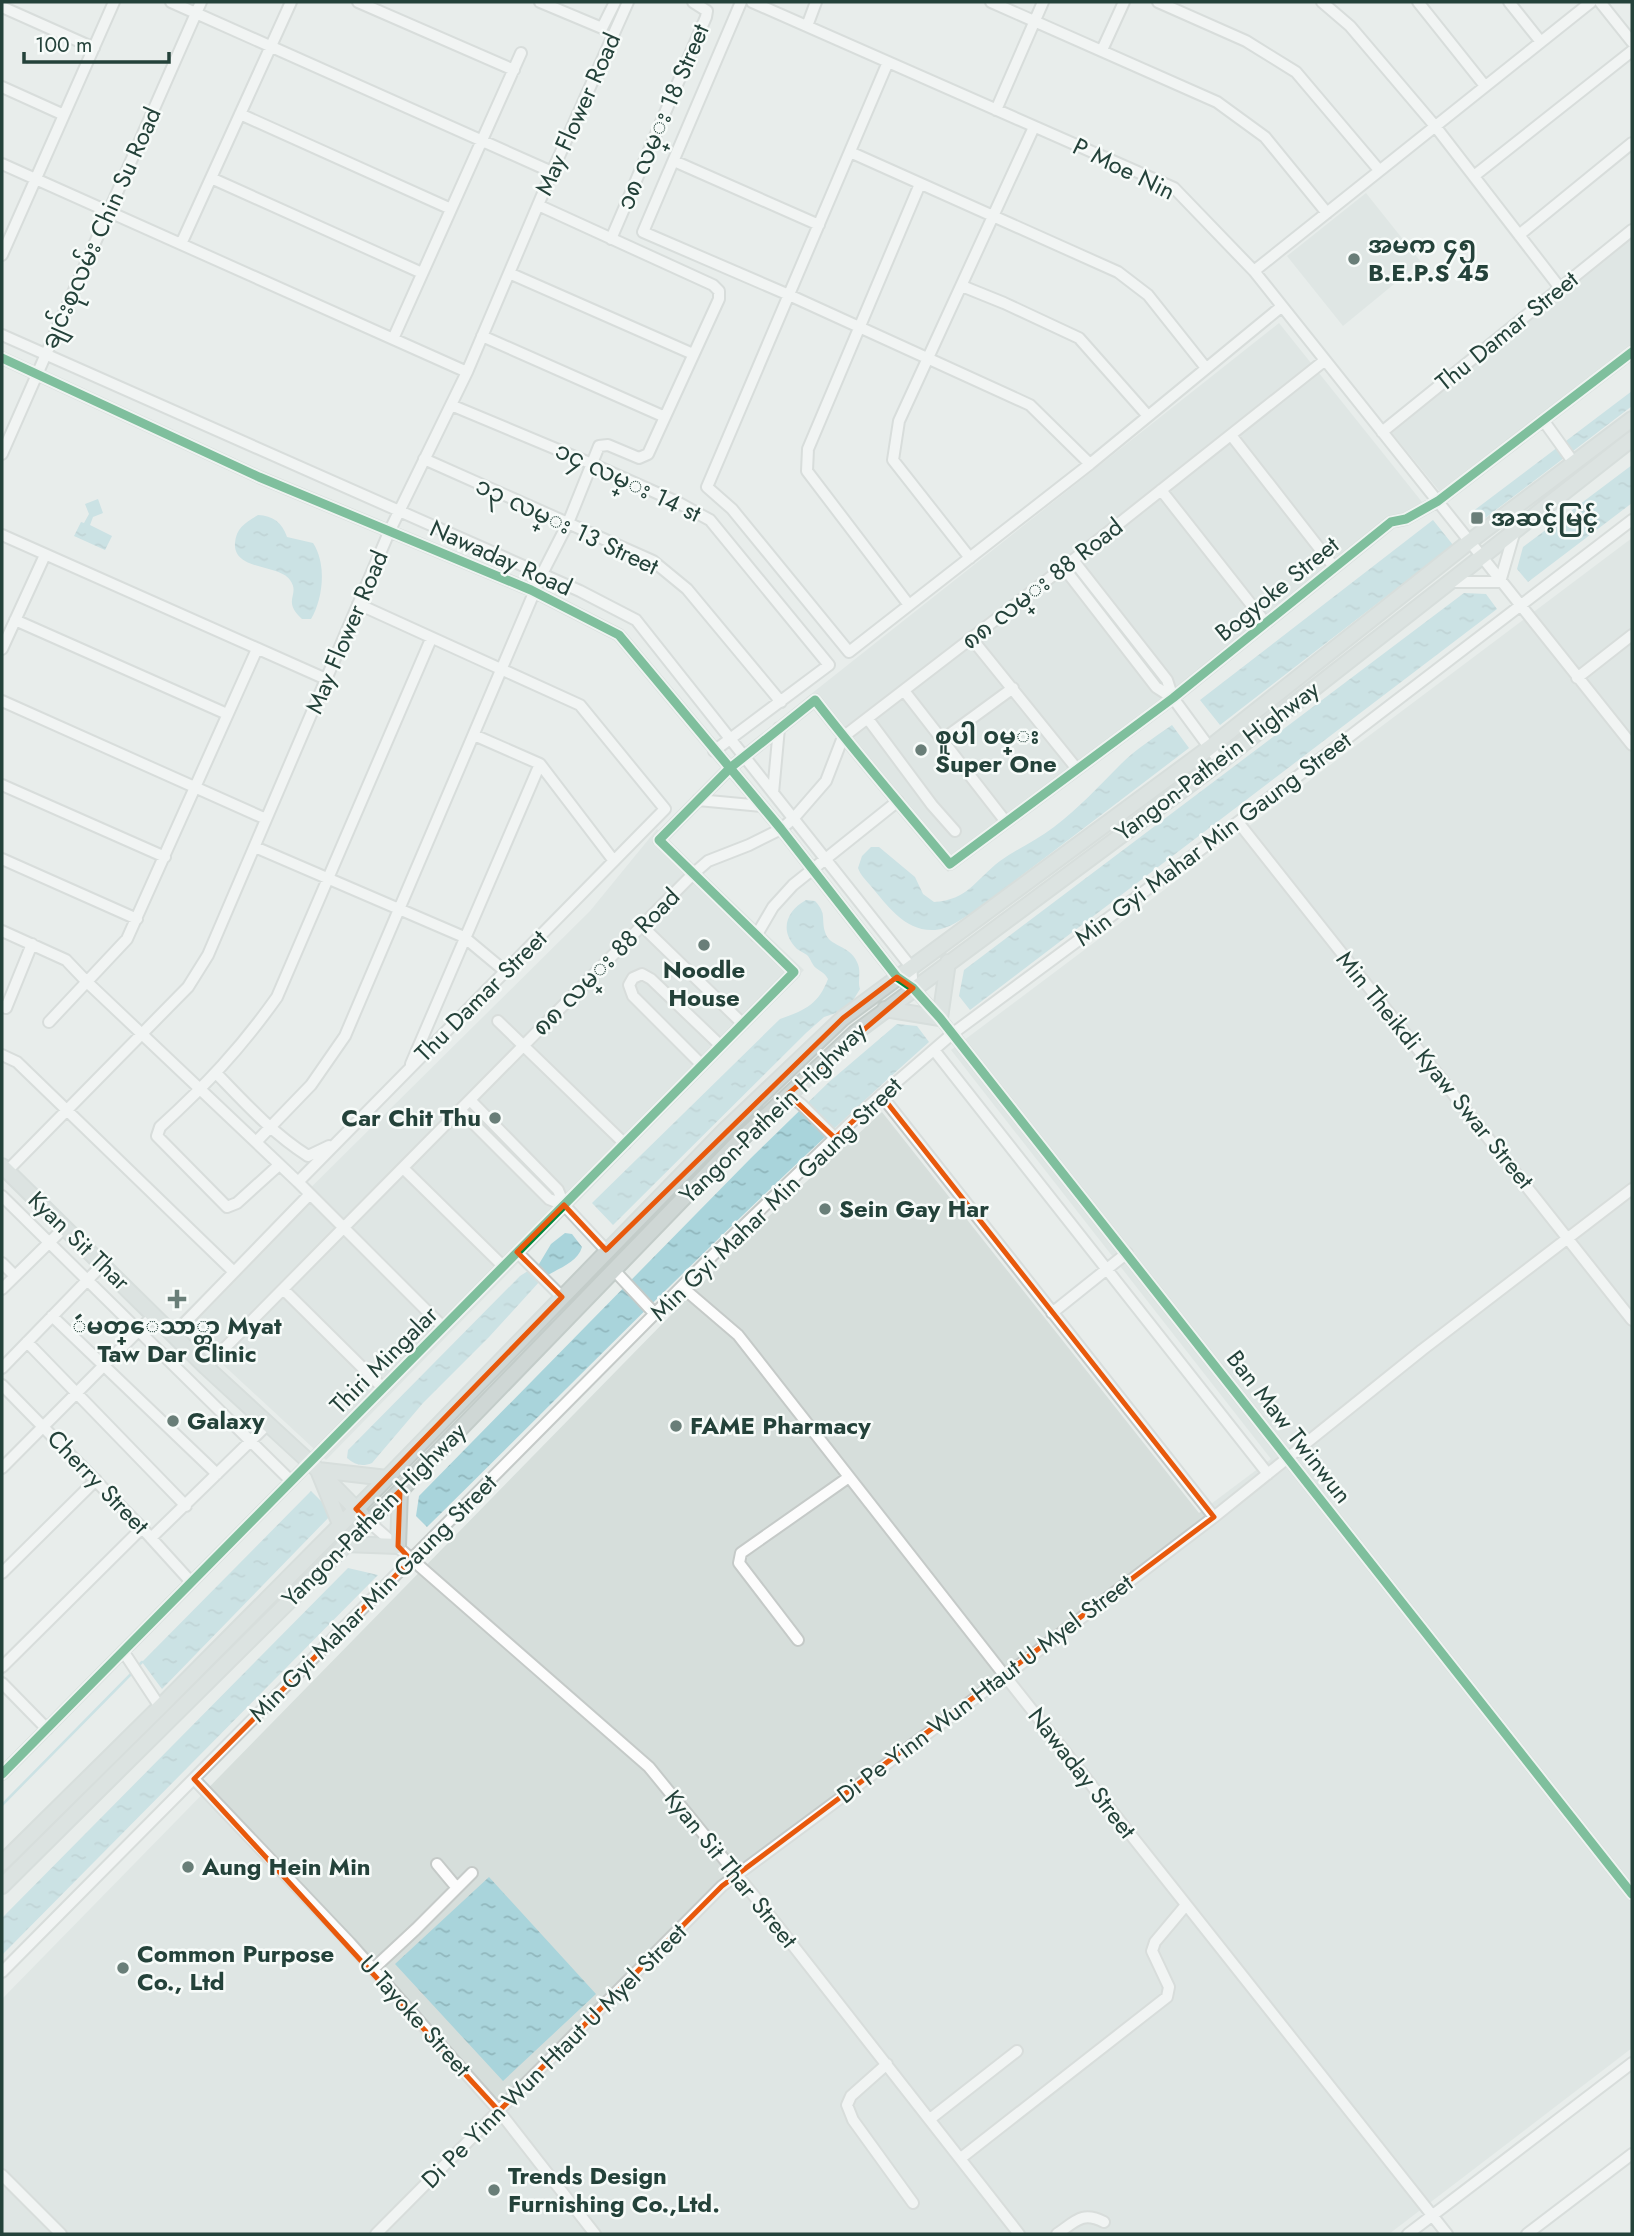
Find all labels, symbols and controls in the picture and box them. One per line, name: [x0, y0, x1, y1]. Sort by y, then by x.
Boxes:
street label: ၁၈ လမ္း 18 Street: [608, 18, 719, 216]
scale bar: [24, 21, 170, 65]
street label: May Flower Road: [526, 27, 629, 201]
text: 100 m: [35, 30, 92, 60]
street label: ချင်းစုလမ်း Chin Su Road: [31, 101, 171, 355]
street label: P Moe Nin: [1067, 129, 1181, 208]
place label: အမက ၄၅ B.E.P.S 45: [1368, 227, 1489, 290]
marker: အမက ၄၅ B.E.P.S 45: [1346, 251, 1362, 267]
street label: Thu Damar Street: [1428, 262, 1586, 399]
street label: ၁၄ လမ္း 14 st: [549, 432, 707, 533]
street label: ၁၃ လမ္း 13 Street: [469, 468, 665, 585]
place label: အဆင့်မြင့်: [1491, 500, 1598, 537]
street label: ၈၈ လမ္း 88 Road: [953, 509, 1131, 659]
marker: အဆင့်မြင့်: [1469, 510, 1485, 526]
street label: Nawaday Road: [424, 511, 578, 605]
street label: Bogyoke Street: [1207, 528, 1346, 650]
street label: May Flower Road: [296, 545, 397, 719]
street label: Yangon-Pathein Highway: [1107, 672, 1327, 849]
place label: စူပါ ၀မ္း Super One: [935, 718, 1057, 781]
street label: Min Gyi Mahar Min Gaung Street: [1067, 723, 1358, 954]
marker: စူပါ ၀မ္း Super One: [913, 742, 929, 758]
street label: ၈၈ လမ္း 88 Road: [524, 880, 689, 1045]
street label: Thu Damar Street: [407, 921, 555, 1070]
marker: Noodle House: [696, 937, 712, 953]
street label: Min Theikdi Kyaw Swar Street: [1328, 943, 1543, 1196]
place label: Noodle House: [663, 952, 745, 1015]
street label: Yangon-Pathein Highway: [671, 1014, 874, 1211]
street label: Min Gyi Mahar Min Gaung Street: [642, 1068, 910, 1329]
place label: Car Chit Thu: [341, 1100, 481, 1135]
marker: Car Chit Thu: [487, 1110, 503, 1126]
street label: Kyan Sit Thar: [20, 1183, 139, 1299]
place label: Sein Gay Har: [839, 1191, 989, 1226]
marker: Sein Gay Har: [817, 1201, 833, 1217]
marker: ဴမတ္ေသာ္တာ Myat Taw Dar Clinic: [167, 1289, 187, 1309]
street label: Thiri Mingalar: [322, 1297, 446, 1422]
place label: ဴမတ္ေသာ္တာ Myat Taw Dar Clinic: [72, 1308, 282, 1371]
street label: Ban Maw Twinwun: [1218, 1343, 1360, 1511]
place label: Galaxy: [187, 1403, 265, 1438]
place label: FAME Pharmacy: [690, 1408, 871, 1443]
marker: Galaxy: [165, 1413, 181, 1429]
street label: Yangon-Pathein Highway: [274, 1414, 474, 1615]
marker: FAME Pharmacy: [668, 1418, 684, 1434]
street label: Cherry Street: [39, 1421, 158, 1542]
street label: Min Gyi Mahar Min Gaung Street: [241, 1466, 505, 1730]
street label: Di Pe Yinn Wun Htaut U Myel Street: [829, 1565, 1140, 1812]
street label: Nawaday Street: [1020, 1700, 1145, 1846]
street label: Kyan Sit Thar Street: [657, 1782, 806, 1956]
place label: Aung Hein Min: [201, 1849, 371, 1884]
marker: Aung Hein Min: [180, 1859, 196, 1875]
street label: Di Pe Yinn Wun Htaut U Myel Street: [413, 1915, 694, 2196]
place label: Common Purpose Co., Ltd: [137, 1936, 334, 1999]
street label: U Tayoke Street: [351, 1947, 480, 2084]
marker: Common Purpose Co., Ltd: [115, 1960, 131, 1976]
place label: Trends Design Furnishing Co.,Ltd.: [508, 2158, 720, 2221]
marker: Trends Design Furnishing Co.,Ltd.: [486, 2182, 502, 2198]

